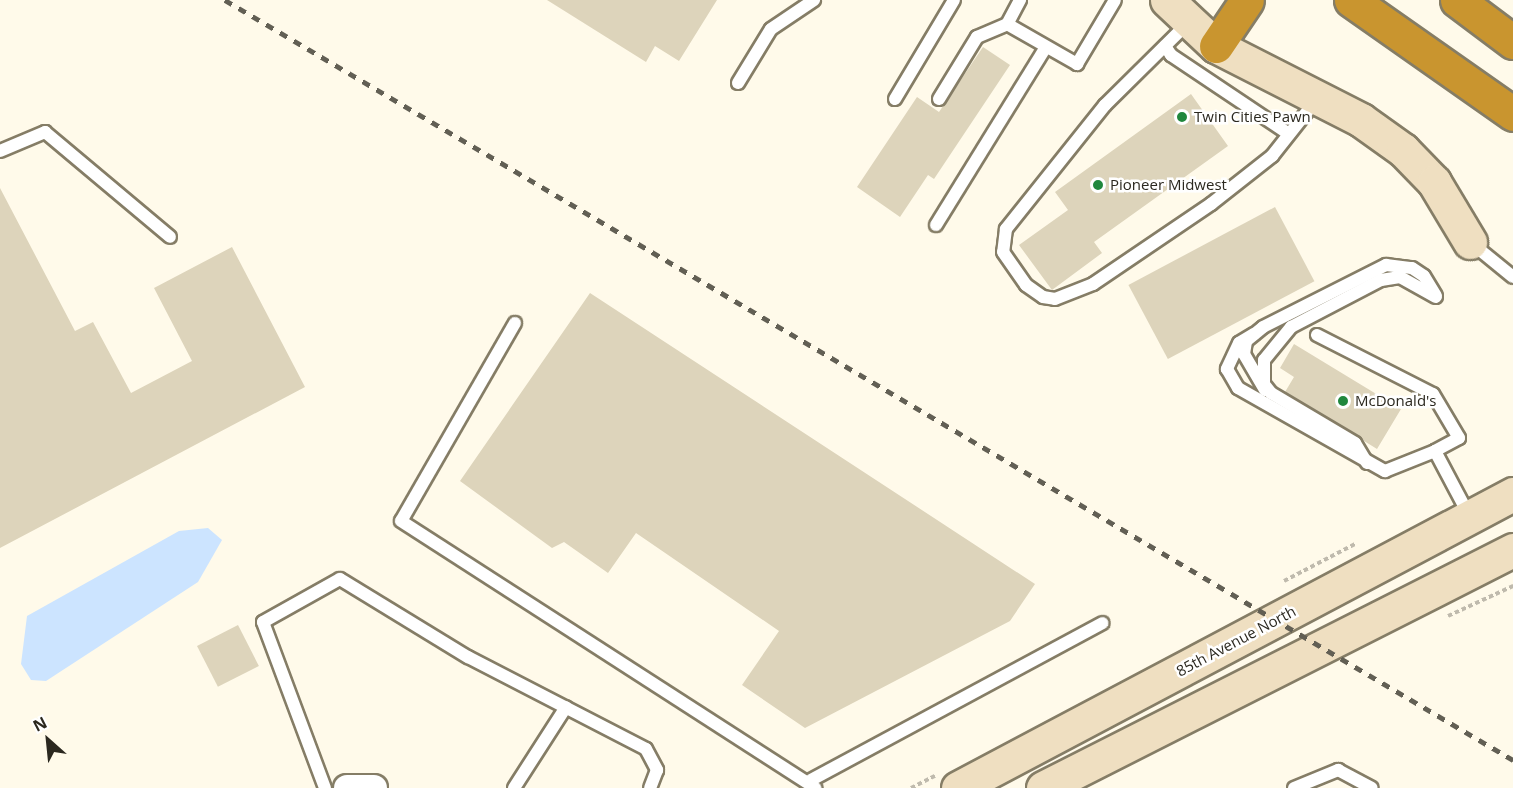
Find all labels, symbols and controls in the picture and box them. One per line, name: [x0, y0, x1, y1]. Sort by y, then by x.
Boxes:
place label: Twin Cities Pawn: [1194, 108, 1311, 126]
marker: Twin Cities Pawn: [1175, 110, 1189, 124]
place label: Pioneer Midwest: [1110, 176, 1227, 194]
marker: Pioneer Midwest: [1091, 178, 1105, 192]
place label: McDonald's: [1355, 392, 1437, 410]
marker: McDonald's: [1336, 394, 1350, 408]
street label: 85th Avenue North: [1173, 602, 1299, 680]
north arrow: [18, 710, 78, 770]
text: N: [29, 711, 51, 737]

